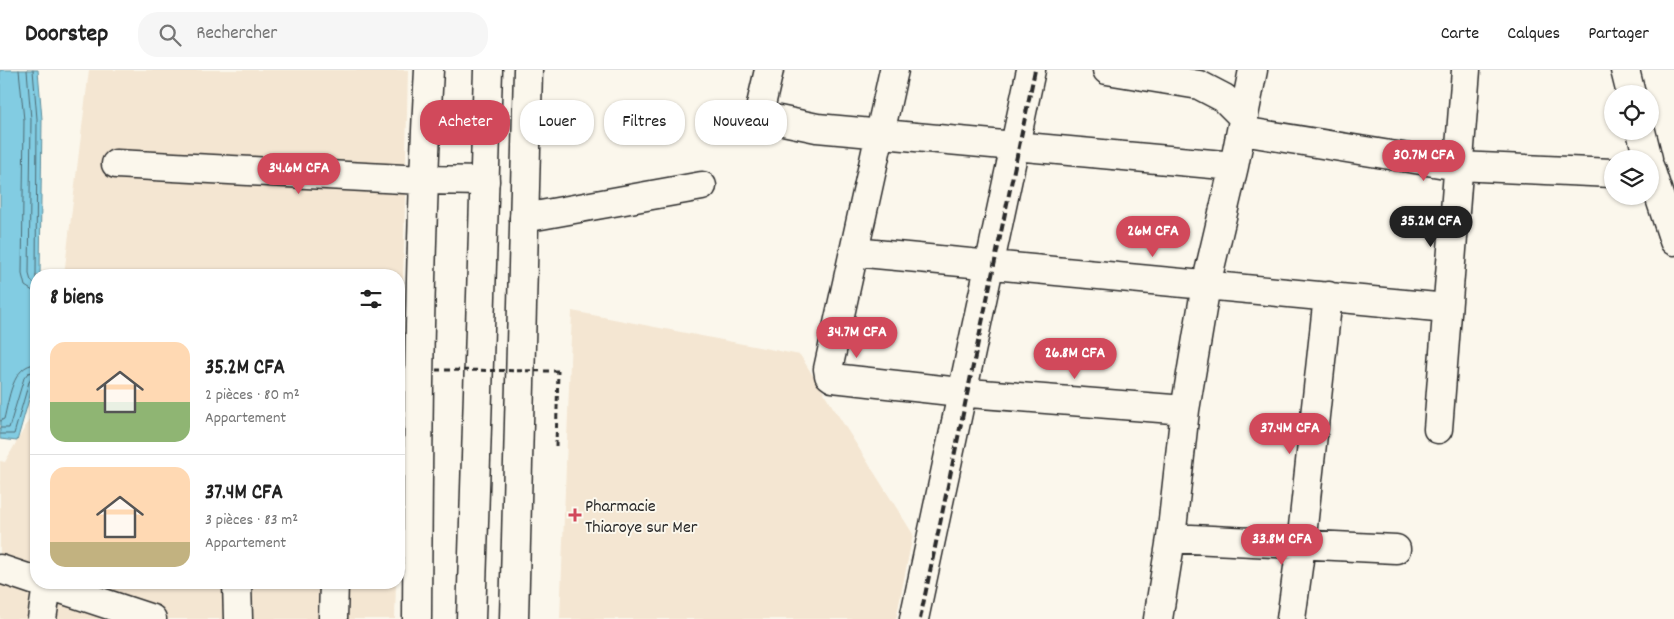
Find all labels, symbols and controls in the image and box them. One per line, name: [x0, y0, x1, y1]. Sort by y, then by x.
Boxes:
search box: [138, 12, 488, 57]
text: Doorstep: [25, 18, 108, 52]
icon: search: [156, 21, 184, 49]
text: Rechercher: [196, 21, 277, 48]
text: Carte: [1441, 22, 1479, 47]
text: Calques: [1507, 22, 1560, 47]
text: Partager: [1588, 22, 1649, 47]
map controls: [1604, 85, 1659, 205]
button: locate: [1604, 85, 1659, 140]
chip: Acheter: [420, 100, 510, 145]
chip: Louer: [520, 100, 594, 145]
chip: Filtres: [604, 100, 685, 145]
chip: Nouveau: [695, 100, 787, 145]
pin: 30.7M CFA: [1367, 140, 1481, 182]
text: 30.7M CFA: [1393, 144, 1455, 167]
button: layers: [1604, 150, 1659, 205]
pin: 34.6M CFA: [242, 152, 356, 195]
text: 34.6M CFA: [268, 157, 330, 180]
pin: 35.2M CFA: [1374, 206, 1488, 248]
text: 35.2M CFA: [1401, 210, 1461, 233]
pin: 26M CFA: [1107, 216, 1199, 258]
text: 26M CFA: [1127, 220, 1179, 243]
text: 8 biens: [50, 284, 104, 314]
icon: filters: [357, 285, 385, 313]
pin: 34.7M CFA: [800, 316, 914, 359]
text: 34.7M CFA: [827, 321, 887, 344]
pin: 26.8M CFA: [1018, 338, 1132, 380]
text: 26.8M CFA: [1045, 342, 1105, 365]
text: 35.2M CFA: [205, 354, 285, 384]
icon: home: [90, 362, 150, 422]
text: 2 pièces · 80 m²: [205, 384, 300, 407]
text: Appartement: [205, 407, 286, 430]
pin: 37.4M CFA: [1233, 412, 1347, 455]
text: 37.4M CFA: [1260, 417, 1320, 440]
text: 37.4M CFA: [205, 479, 283, 509]
icon: home: [90, 487, 150, 547]
place label: Pharmacie Thiaroye sur Mer: [585, 495, 698, 541]
text: 3 pièces · 83 m²: [205, 509, 298, 532]
marker: Pharmacie Thiaroye sur Mer: [569, 509, 581, 521]
pin: 33.8M CFA: [1225, 524, 1339, 566]
text: 33.8M CFA: [1252, 528, 1312, 551]
text: Appartement: [205, 532, 286, 555]

